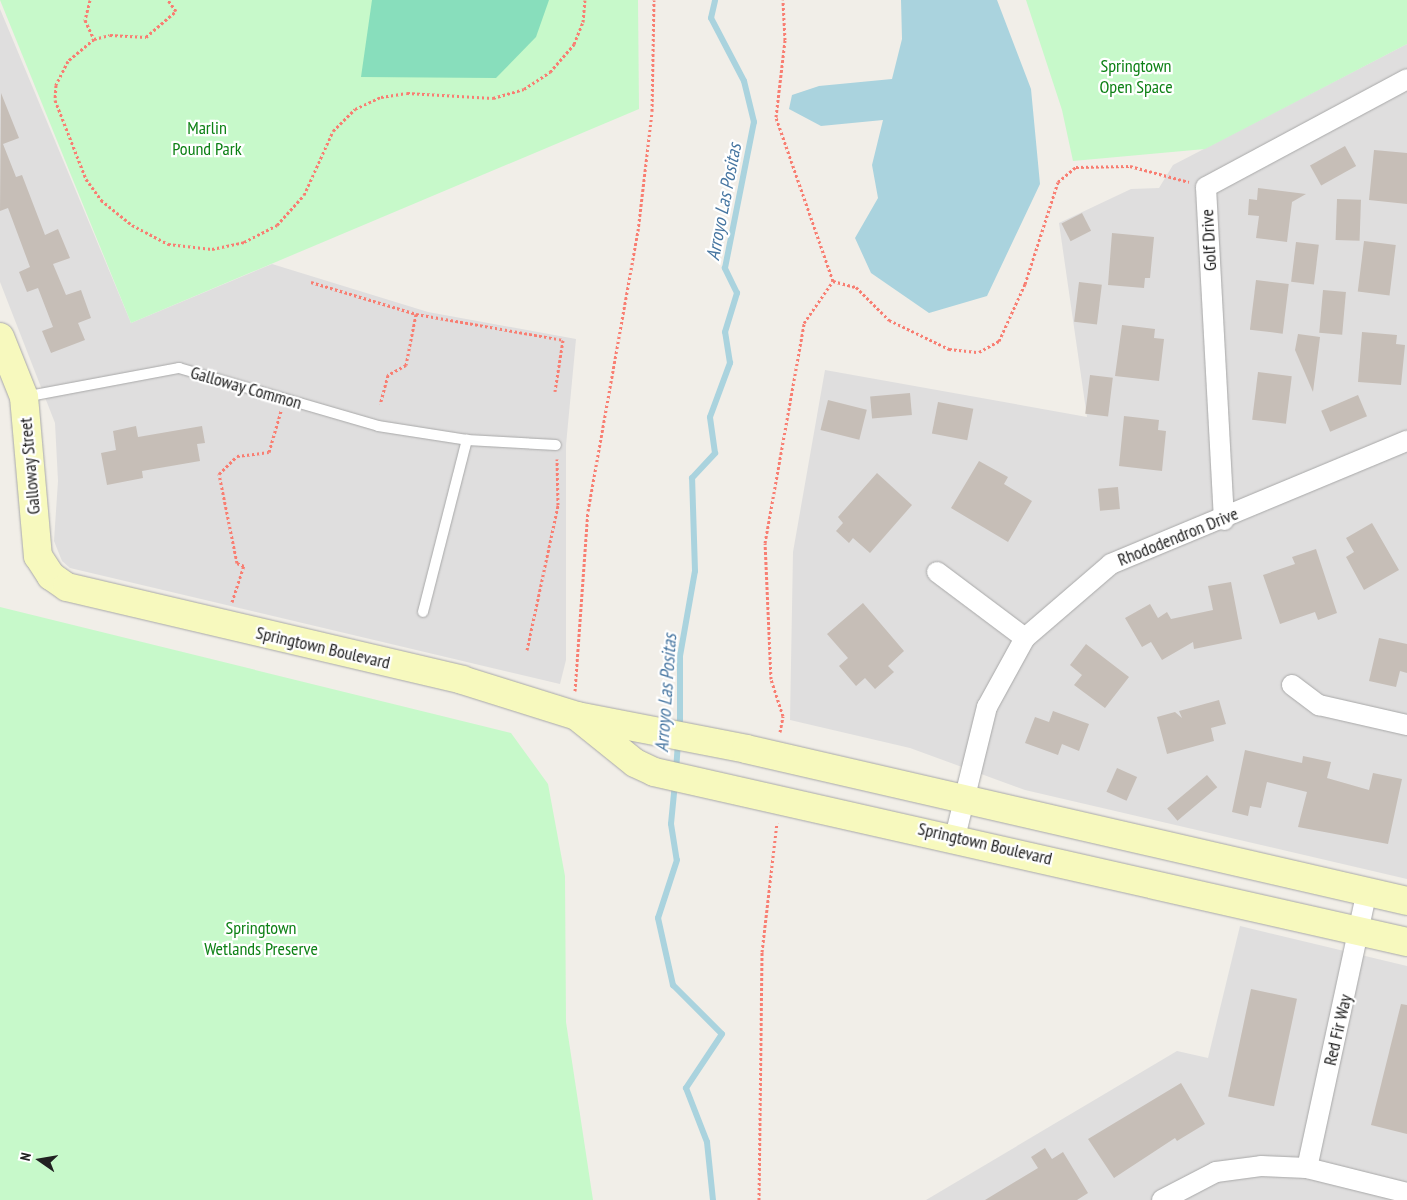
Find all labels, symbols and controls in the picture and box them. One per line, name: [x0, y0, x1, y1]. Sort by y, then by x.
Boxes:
park label: Springtown Open Space: [1099, 56, 1173, 98]
park label: Marlin Pound Park: [172, 118, 242, 160]
water label: Arroyo Las Positas: [702, 142, 746, 262]
street label: Golf Drive: [1197, 208, 1221, 272]
street label: Galloway Common: [188, 362, 304, 414]
street label: Galloway Street: [15, 416, 45, 516]
street label: Rhododendron Drive: [1115, 503, 1241, 571]
street label: Springtown Boulevard: [254, 622, 392, 674]
water label: Arroyo Las Positas: [650, 633, 682, 753]
street label: Springtown Boulevard: [916, 818, 1054, 870]
park label: Springtown Wetlands Preserve: [204, 918, 318, 961]
street label: Red Fir Way: [1319, 992, 1357, 1068]
north arrow: [15, 1135, 65, 1185]
text: N: [16, 1151, 35, 1162]

